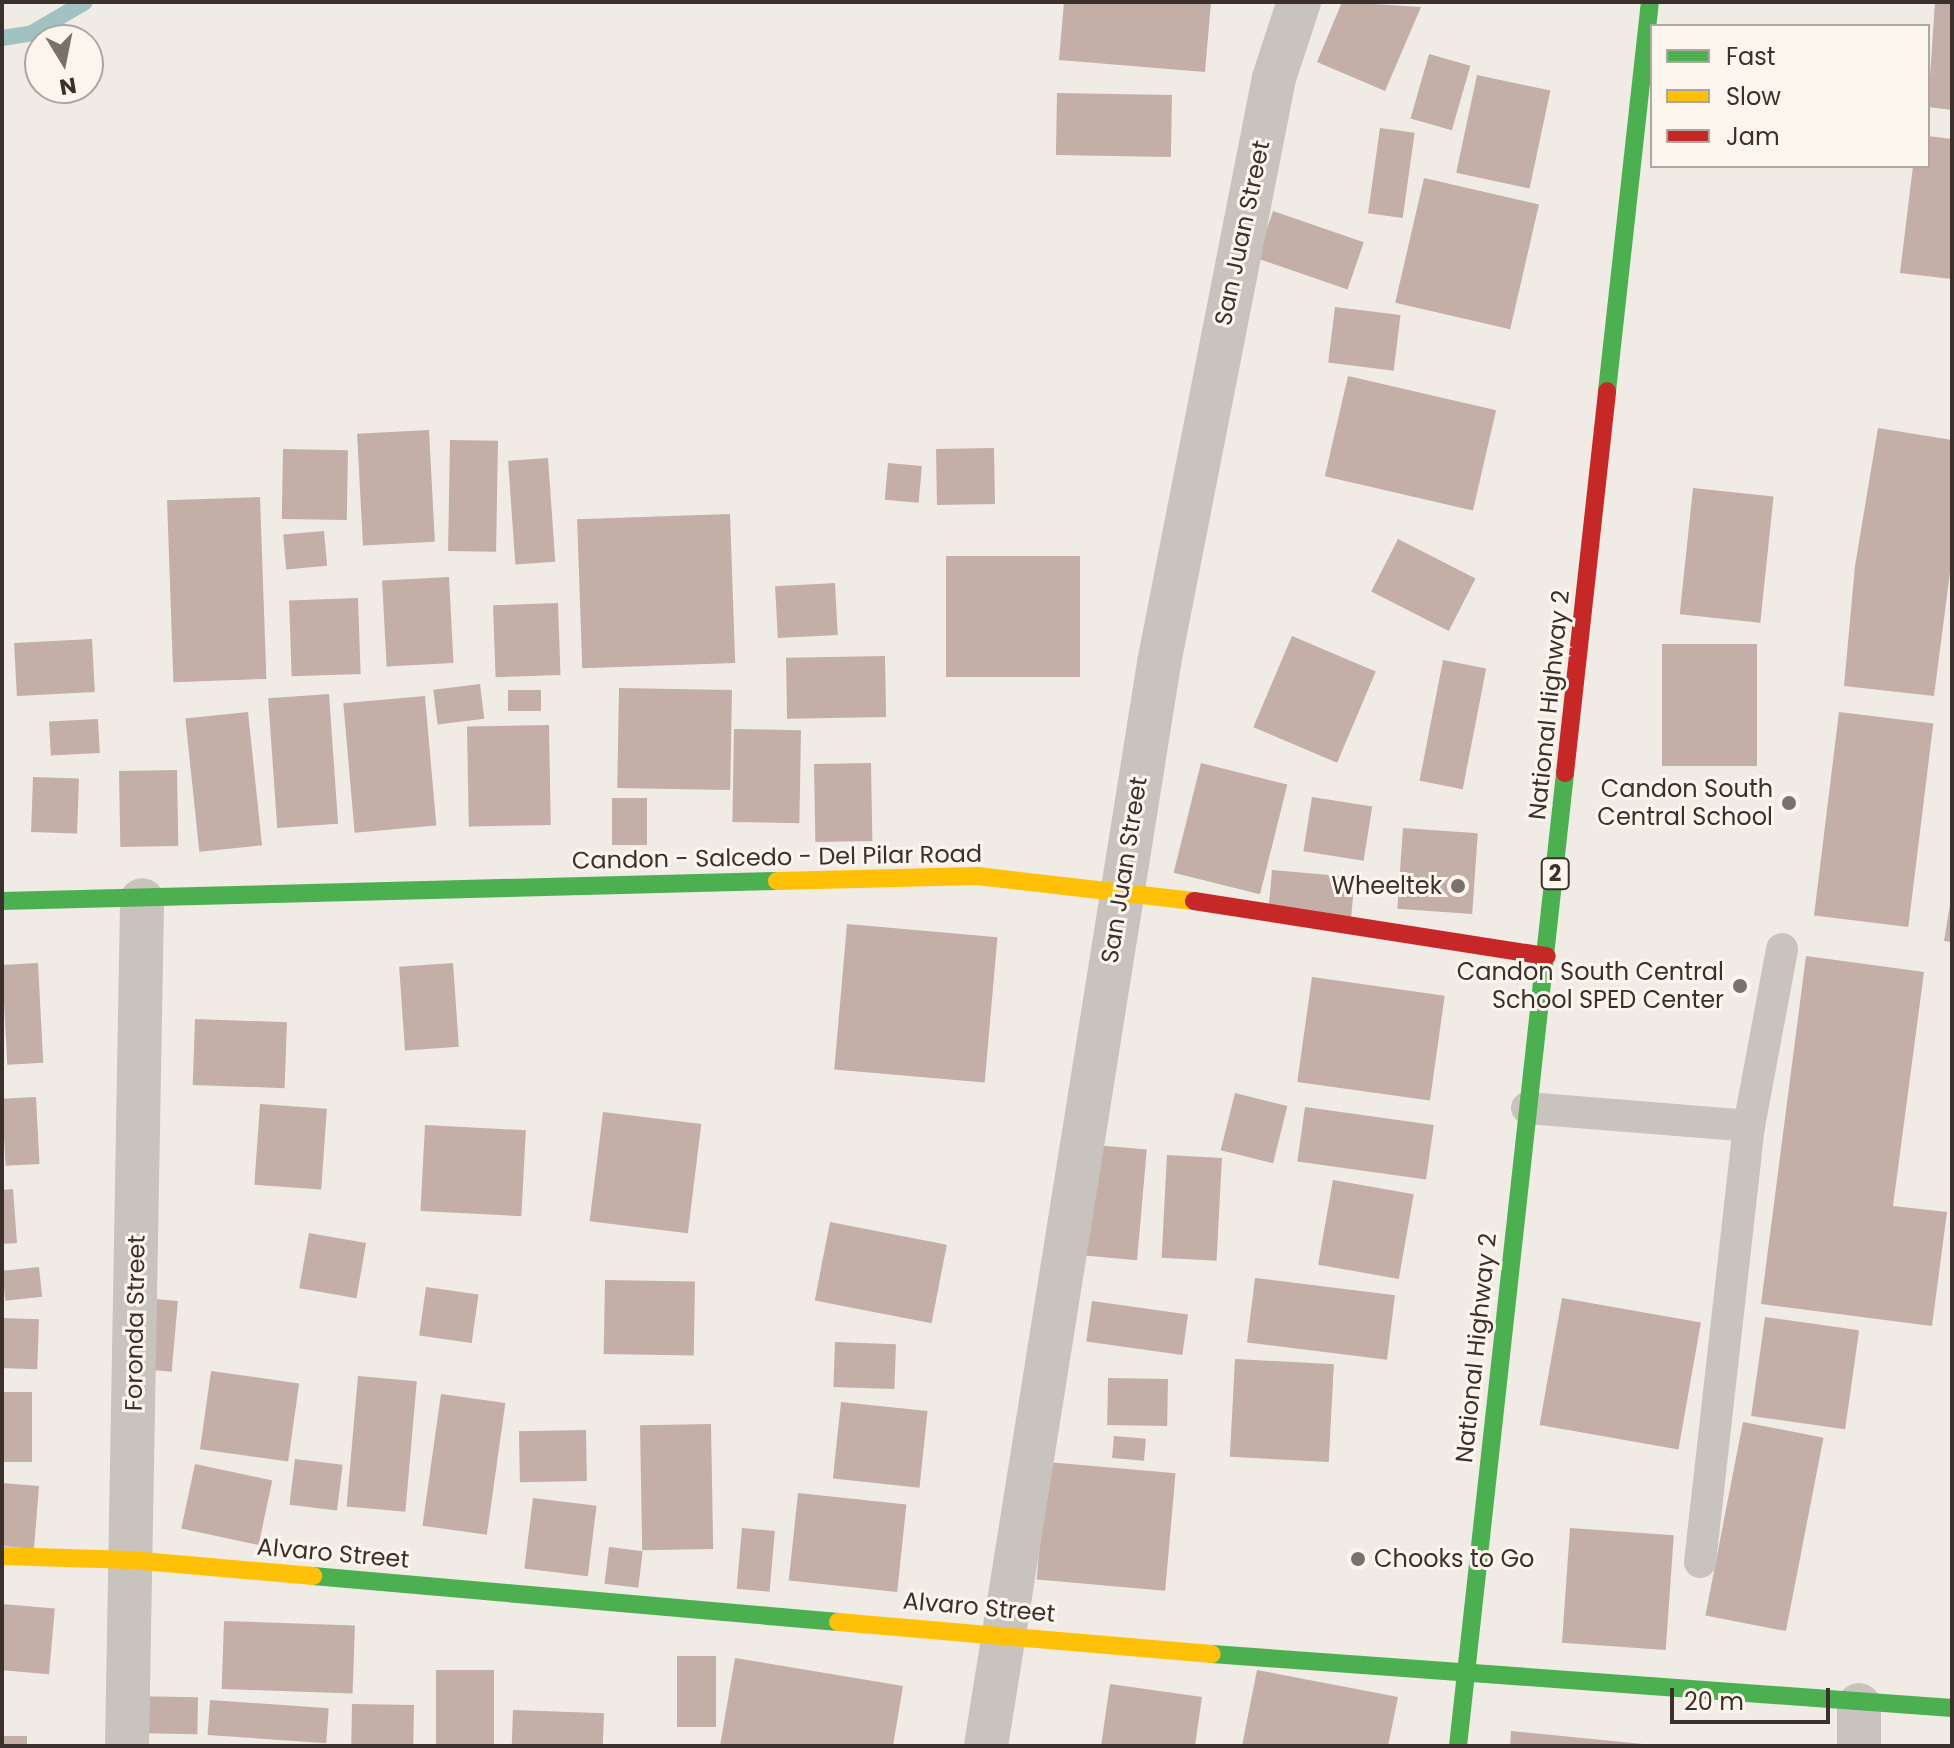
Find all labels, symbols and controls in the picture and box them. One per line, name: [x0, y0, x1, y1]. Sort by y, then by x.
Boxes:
north arrow: [24, 24, 104, 104]
legend: [1650, 24, 1930, 168]
text: Fast: [1726, 40, 1776, 73]
text: N: [57, 69, 79, 103]
text: Slow: [1726, 80, 1781, 113]
text: Jam: [1726, 120, 1780, 153]
street label: San Juan Street: [1208, 138, 1276, 328]
street label: National Highway 2: [1523, 589, 1575, 821]
street label: San Juan Street: [1095, 775, 1153, 965]
place label: Candon South Central School: [1597, 775, 1773, 831]
marker: Candon South Central School: [1780, 794, 1798, 812]
street label: Candon - Salcedo - Del Pilar Road: [572, 839, 982, 875]
road number: 2: [1539, 856, 1571, 892]
place label: Wheeltek: [1332, 872, 1442, 900]
marker: Wheeltek: [1449, 877, 1467, 895]
place label: Candon South Central School SPED Center: [1457, 958, 1724, 1014]
marker: Candon South Central School SPED Center: [1731, 977, 1749, 995]
street label: National Highway 2: [1450, 1232, 1502, 1464]
street label: Foronda Street: [119, 1235, 151, 1411]
street label: Alvaro Street: [256, 1532, 410, 1574]
place label: Chooks to Go: [1374, 1545, 1534, 1573]
marker: Chooks to Go: [1349, 1550, 1367, 1568]
street label: Alvaro Street: [902, 1586, 1056, 1628]
scale bar: [1674, 1672, 1834, 1722]
text: 20 m: [1684, 1685, 1744, 1718]

